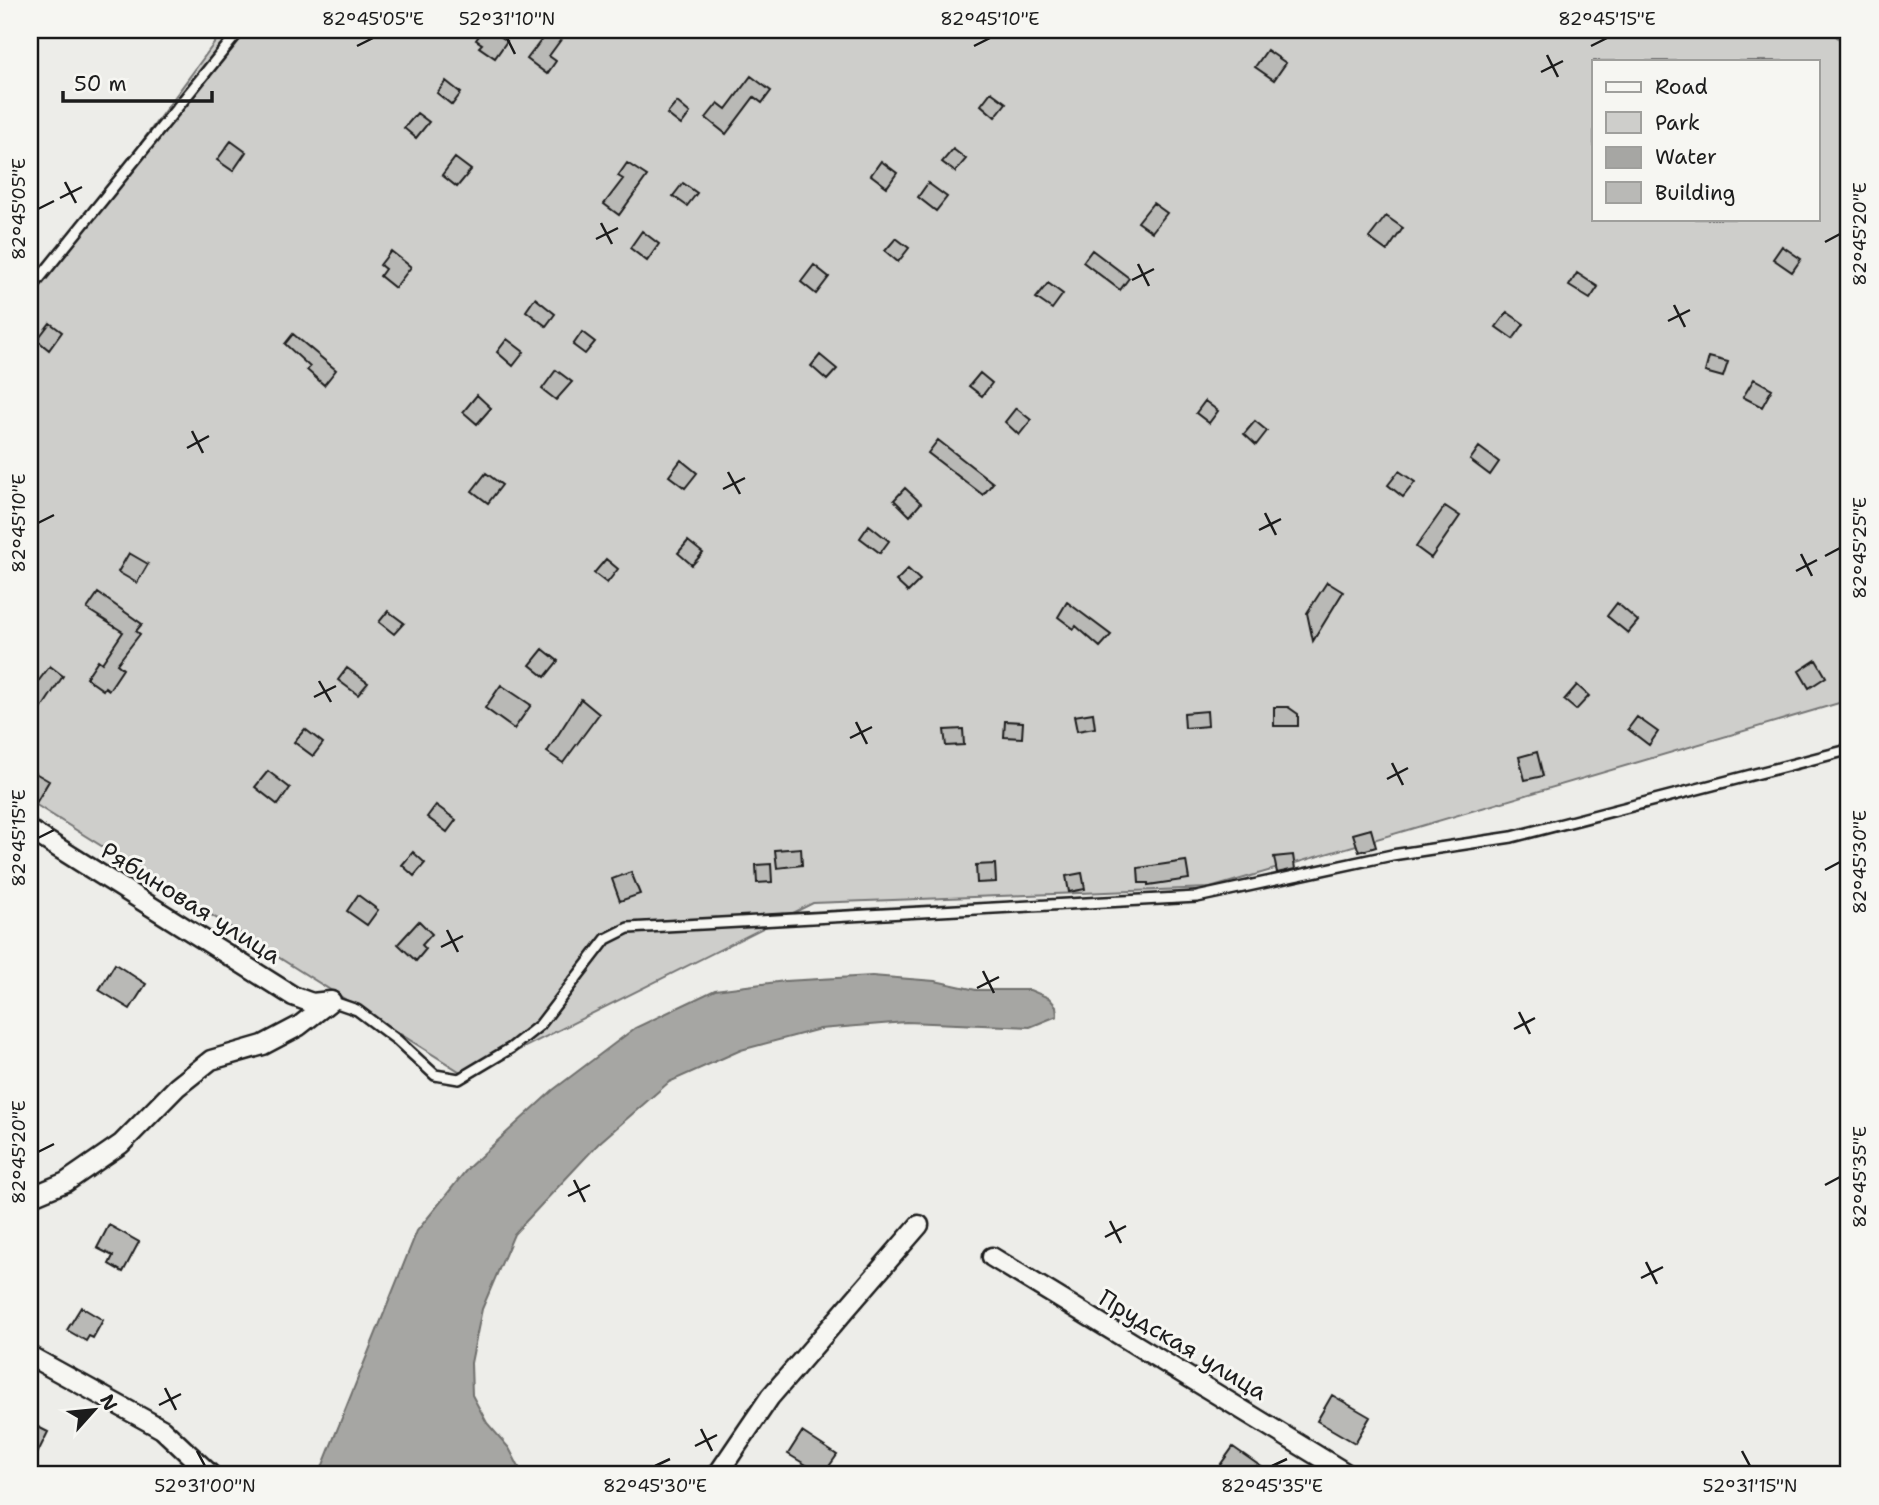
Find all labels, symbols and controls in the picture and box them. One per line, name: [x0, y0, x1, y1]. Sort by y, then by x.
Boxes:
text: 82°45'05"E: [322, 7, 424, 31]
text: 52°31'10"N: [459, 7, 555, 31]
text: 82°45'10"E: [940, 7, 1040, 31]
text: 82°45'15"E: [1558, 7, 1656, 31]
scale bar: [63, 60, 212, 104]
legend: [1592, 60, 1820, 220]
text: 50 m: [74, 70, 127, 98]
text: Road: [1655, 73, 1708, 101]
text: Park: [1655, 109, 1700, 137]
text: Water: [1655, 143, 1717, 171]
text: 82°45'05"E: [7, 158, 31, 260]
text: Building: [1655, 179, 1735, 207]
text: 82°45'20"E: [1848, 182, 1872, 286]
text: 82°45'10"E: [7, 473, 31, 573]
text: 82°45'25"E: [1848, 497, 1872, 599]
text: 82°45'15"E: [7, 789, 31, 887]
text: 82°45'30"E: [1848, 810, 1872, 914]
street label: Рябиновая улица: [95, 835, 287, 971]
text: 82°45'20"E: [7, 1100, 31, 1204]
text: 82°45'35"E: [1848, 1126, 1872, 1228]
street label: Прудская улица: [1093, 1282, 1273, 1408]
north arrow: [60, 1376, 130, 1446]
text: N: [94, 1390, 123, 1415]
text: 52°31'00"N: [154, 1474, 256, 1498]
text: 82°45'30"E: [603, 1474, 707, 1498]
text: 82°45'35"E: [1221, 1474, 1323, 1498]
text: 52°31'15"N: [1703, 1474, 1797, 1498]

